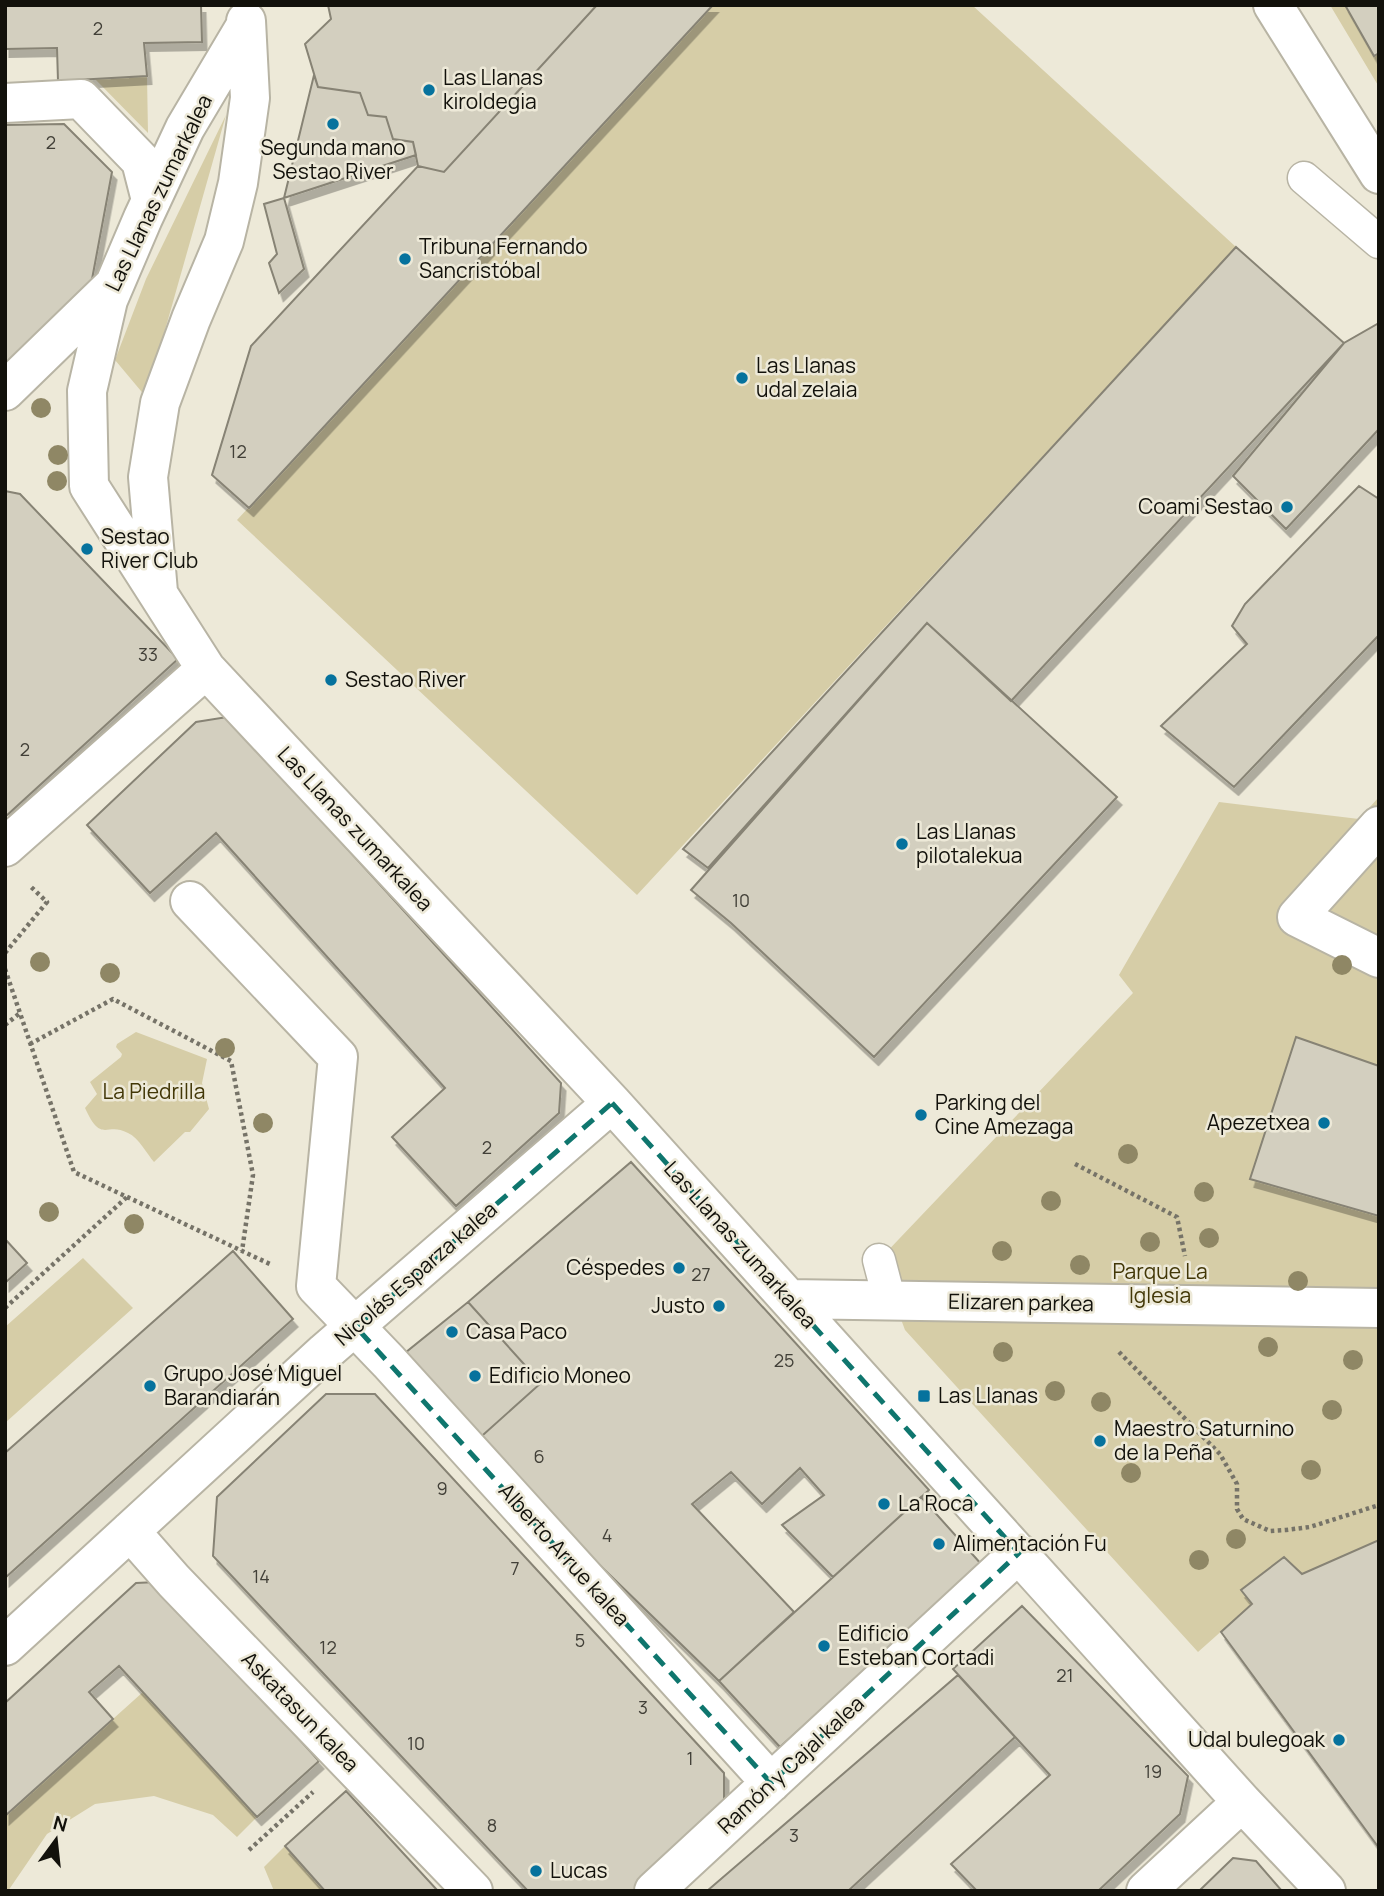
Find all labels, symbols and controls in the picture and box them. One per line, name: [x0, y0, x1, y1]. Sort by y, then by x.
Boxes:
house number: 2: [93, 16, 103, 40]
place label: Las Llanas kiroldegia: [443, 63, 543, 115]
marker: Las Llanas kiroldegia: [421, 82, 437, 98]
street label: Las Llanas zumarkalea: [98, 90, 218, 296]
marker: Segunda mano Sestao River: [325, 116, 341, 132]
house number: 2: [46, 130, 56, 154]
place label: Segunda mano Sestao River: [260, 133, 406, 185]
place label: Tribuna Fernando Sancristóbal: [419, 232, 588, 284]
marker: Tribuna Fernando Sancristóbal: [397, 251, 413, 267]
place label: Las Llanas udal zelaia: [756, 351, 857, 403]
marker: Las Llanas udal zelaia: [734, 370, 750, 386]
house number: 12: [229, 439, 247, 463]
place label: Coami Sestao: [1138, 492, 1273, 520]
marker: Coami Sestao: [1279, 499, 1295, 515]
place label: Sestao River Club: [101, 522, 198, 574]
marker: Sestao River Club: [79, 541, 95, 557]
house number: 33: [138, 642, 158, 666]
place label: Sestao River: [345, 665, 467, 693]
marker: Sestao River: [323, 672, 339, 688]
house number: 2: [20, 737, 30, 761]
street label: Las Llanas zumarkalea: [272, 740, 439, 917]
place label: Las Llanas pilotalekua: [916, 817, 1022, 869]
marker: Las Llanas pilotalekua: [894, 836, 910, 852]
house number: 10: [732, 888, 750, 912]
park label: La Piedrilla: [103, 1077, 205, 1105]
place label: Parking del Cine Amezaga: [935, 1088, 1073, 1140]
marker: Parking del Cine Amezaga: [913, 1107, 929, 1123]
place label: Apezetxea: [1207, 1108, 1310, 1136]
marker: Apezetxea: [1316, 1115, 1332, 1131]
house number: 2: [482, 1135, 492, 1159]
street label: Las Llanas zumarkalea: [658, 1155, 823, 1334]
street label: Nicolás Esparza kalea: [328, 1195, 502, 1352]
place label: Céspedes: [566, 1253, 665, 1281]
park label: Parque La Iglesia: [1112, 1257, 1208, 1309]
marker: Céspedes: [671, 1260, 687, 1276]
house number: 27: [691, 1262, 711, 1286]
street label: Elizaren parkea: [948, 1287, 1094, 1317]
place label: Justo: [651, 1291, 705, 1319]
marker: Justo: [711, 1298, 727, 1314]
place label: Casa Paco: [466, 1317, 567, 1345]
marker: Casa Paco: [444, 1324, 460, 1340]
house number: 25: [774, 1348, 794, 1372]
place label: Grupo José Miguel Barandiarán: [164, 1359, 342, 1411]
place label: Edificio Moneo: [489, 1361, 631, 1389]
marker: Edificio Moneo: [467, 1368, 483, 1384]
marker: Grupo José Miguel Barandiarán: [142, 1378, 158, 1394]
place label: Las Llanas: [938, 1381, 1038, 1409]
marker: Las Llanas: [916, 1388, 932, 1404]
place label: Maestro Saturnino de la Peña: [1114, 1414, 1294, 1466]
marker: Maestro Saturnino de la Peña: [1092, 1433, 1108, 1449]
house number: 6: [533, 1444, 545, 1468]
house number: 9: [436, 1476, 448, 1500]
street label: Alberto Arrue kalea: [493, 1477, 636, 1632]
place label: La Roca: [898, 1489, 973, 1517]
marker: La Roca: [876, 1496, 892, 1512]
house number: 4: [602, 1523, 612, 1547]
place label: Alimentación Fu: [953, 1529, 1107, 1557]
marker: Alimentación Fu: [931, 1536, 947, 1552]
house number: 7: [510, 1556, 520, 1580]
house number: 14: [252, 1564, 270, 1588]
place label: Edificio Esteban Cortadi: [838, 1619, 994, 1671]
house number: 5: [575, 1628, 585, 1652]
house number: 12: [319, 1635, 337, 1659]
marker: Edificio Esteban Cortadi: [816, 1638, 832, 1654]
street label: Askatasun kalea: [236, 1645, 365, 1778]
house number: 21: [1056, 1663, 1074, 1687]
street label: Ramón y Cajal kalea: [711, 1689, 870, 1839]
house number: 3: [638, 1695, 648, 1719]
place label: Udal bulegoak: [1188, 1725, 1326, 1753]
house number: 10: [407, 1731, 425, 1755]
marker: Udal bulegoak: [1331, 1732, 1347, 1748]
house number: 1: [686, 1746, 694, 1770]
house number: 19: [1144, 1759, 1162, 1783]
north arrow: [21, 1805, 91, 1875]
text: N: [50, 1809, 70, 1838]
house number: 8: [487, 1813, 497, 1837]
house number: 3: [789, 1823, 799, 1847]
place label: Lucas: [550, 1856, 607, 1884]
marker: Lucas: [528, 1863, 544, 1879]

